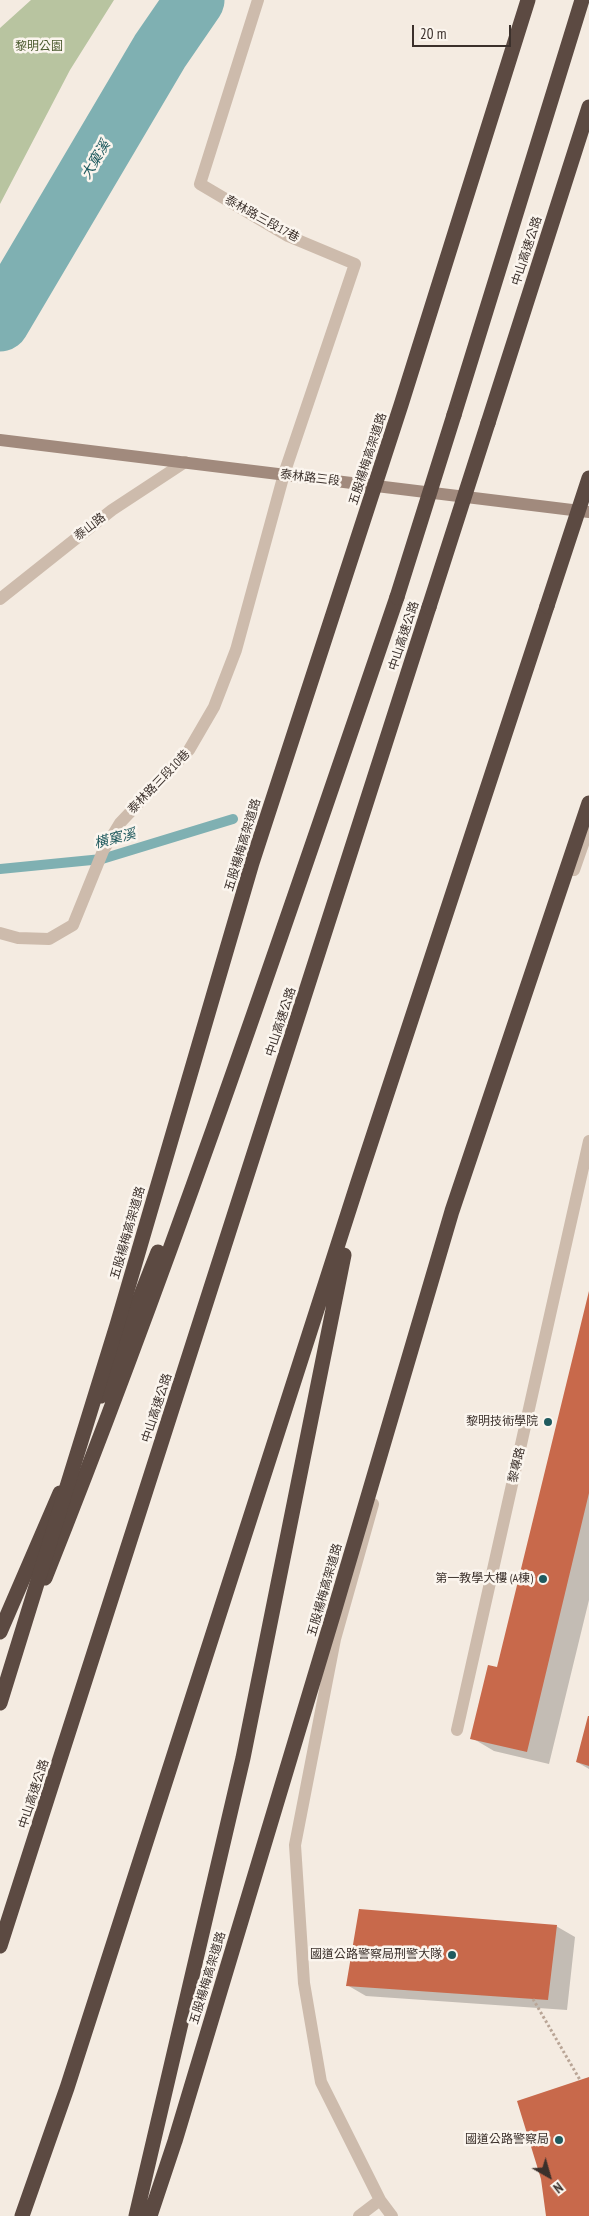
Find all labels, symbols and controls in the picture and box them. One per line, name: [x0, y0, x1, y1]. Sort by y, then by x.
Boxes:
scale bar: [414, 15, 513, 47]
text: 20 m: [420, 24, 446, 43]
park label: 黎明公園: [15, 40, 63, 54]
water label: 大窠溪: [78, 138, 114, 182]
street label: 泰林路三段17巷: [222, 193, 302, 245]
street label: 中山高速公路: [509, 215, 545, 287]
street label: 五股楊梅高架道路: [346, 411, 390, 507]
street label: 泰林路三段: [279, 467, 341, 489]
street label: 泰山路: [71, 510, 109, 544]
street label: 中山高速公路: [386, 600, 422, 672]
street label: 泰林路三段10巷: [125, 747, 193, 817]
street label: 五股楊梅高架道路: [222, 797, 264, 893]
water label: 橫窠溪: [93, 826, 137, 852]
street label: 中山高速公路: [263, 986, 299, 1058]
street label: 五股楊梅高架道路: [108, 1185, 148, 1281]
street label: 中山高速公路: [139, 1372, 175, 1444]
place label: 黎明技術學院: [466, 1415, 538, 1429]
marker: 黎明技術學院: [542, 1416, 554, 1428]
street label: 黎專路: [506, 1446, 528, 1484]
street label: 五股楊梅高架道路: [305, 1542, 345, 1638]
place label: 第一教學大樓 (A棟): [435, 1572, 533, 1586]
marker: 第一教學大樓 (A棟): [537, 1573, 549, 1585]
street label: 中山高速公路: [16, 1758, 52, 1830]
street label: 五股楊梅高架道路: [187, 1930, 229, 2026]
place label: 國道公路警察局刑警大隊: [310, 1948, 442, 1962]
marker: 國道公路警察局刑警大隊: [446, 1949, 458, 1961]
place label: 國道公路警察局: [465, 2133, 549, 2147]
marker: 國道公路警察局: [553, 2134, 565, 2146]
north arrow: [524, 2151, 574, 2201]
text: N: [550, 2178, 567, 2197]

